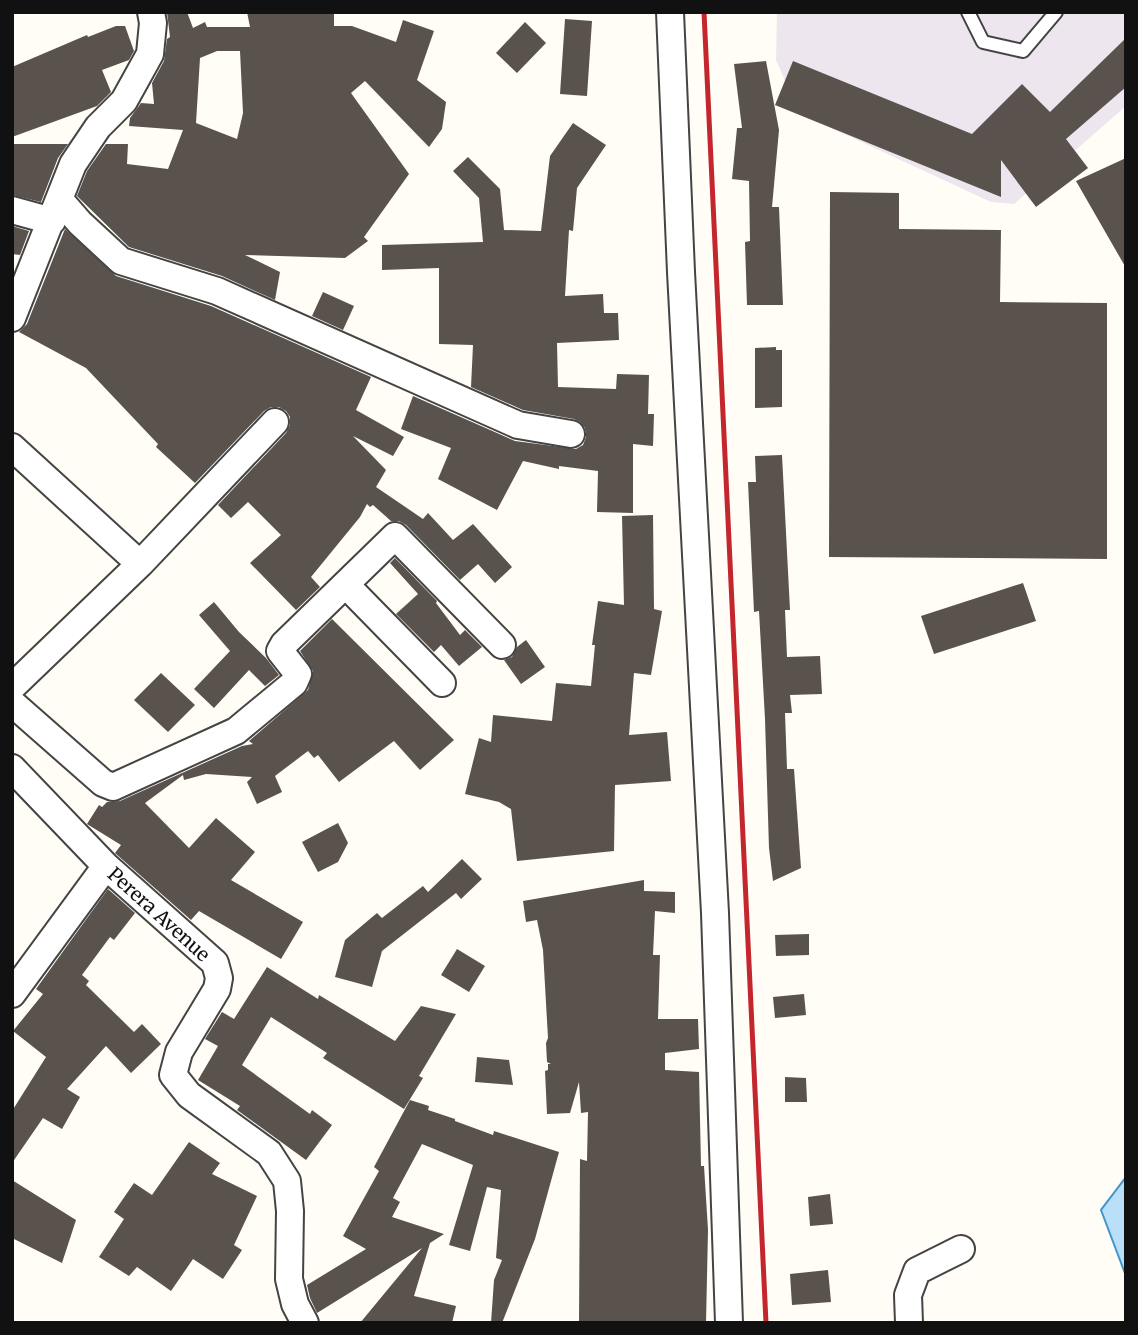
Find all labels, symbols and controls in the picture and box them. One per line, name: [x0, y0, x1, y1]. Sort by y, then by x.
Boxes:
street label: Perera Avenue: [103, 862, 215, 966]

